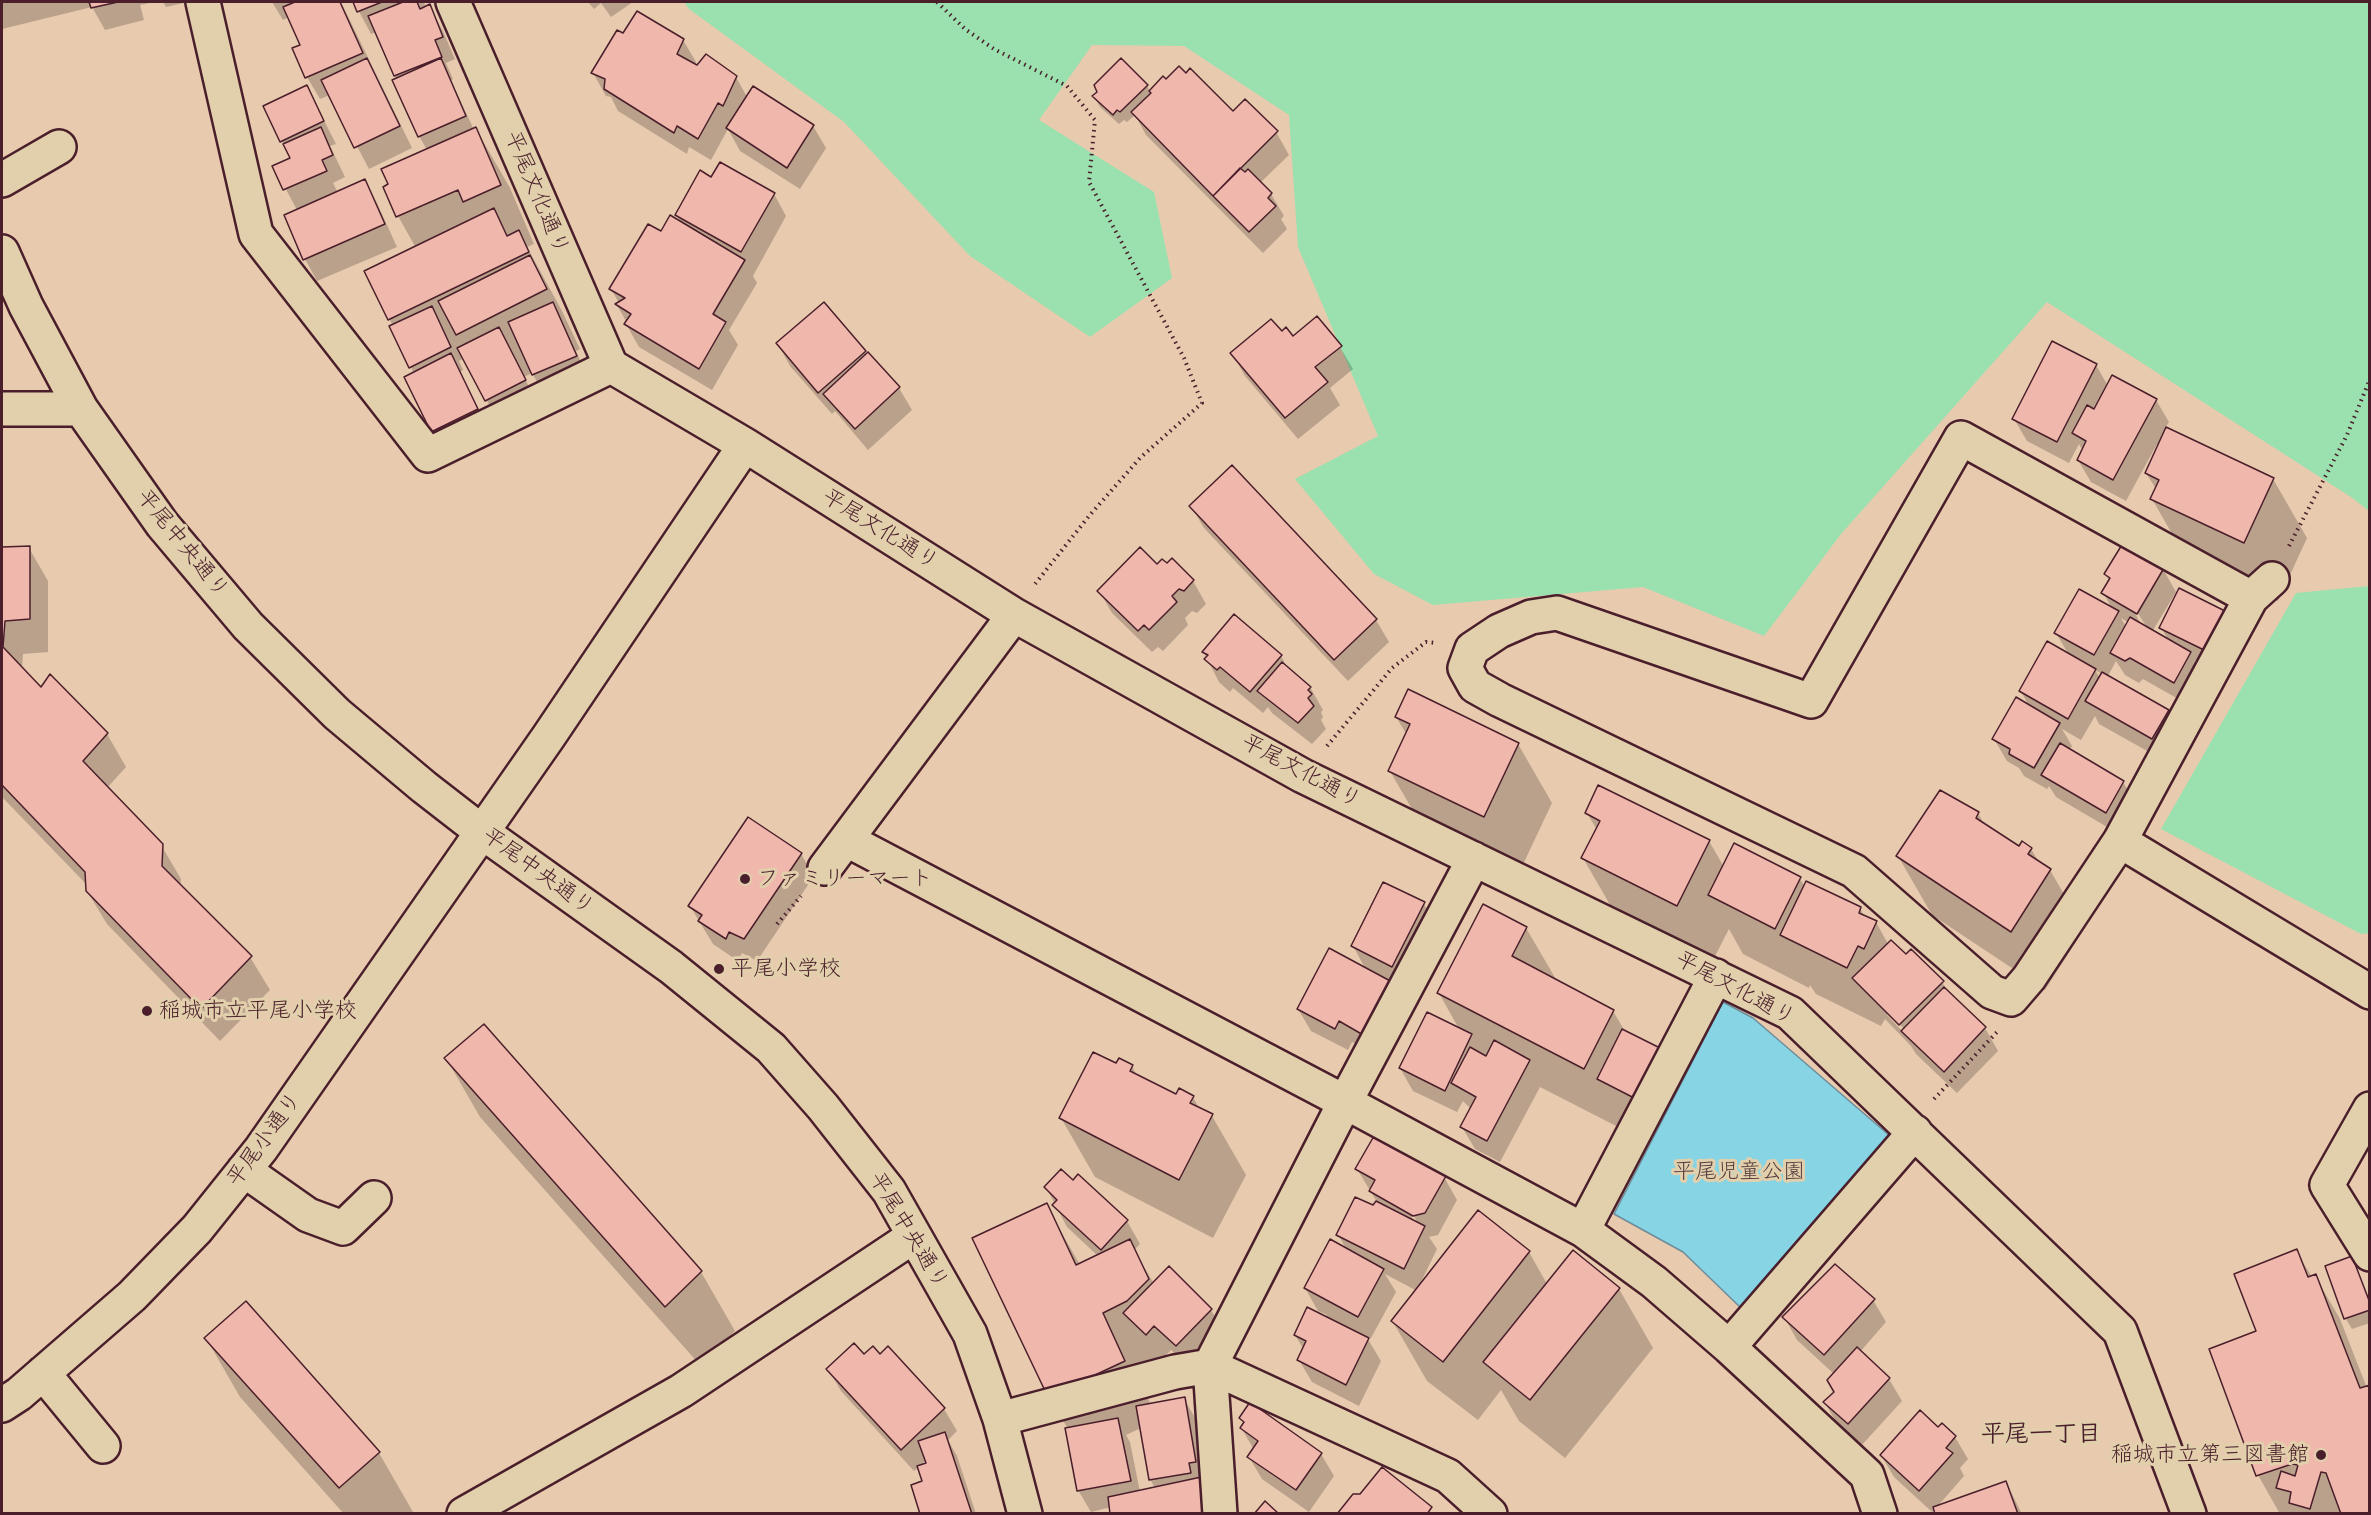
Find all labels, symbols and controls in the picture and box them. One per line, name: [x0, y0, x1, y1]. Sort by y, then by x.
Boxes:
street label: 平尾文化通り: [498, 127, 574, 259]
street label: 平尾中央通り: [130, 484, 234, 604]
street label: 平尾文化通り: [817, 484, 943, 576]
street label: 平尾文化通り: [1237, 729, 1365, 815]
street label: 平尾中央通り: [477, 823, 599, 921]
place label: ファミリーマート: [757, 866, 933, 892]
marker: ファミリーマート: [738, 872, 752, 886]
street label: 平尾文化通り: [1671, 946, 1799, 1032]
place label: 平尾小学校: [731, 956, 841, 982]
marker: 平尾小学校: [712, 962, 726, 976]
place label: 稲城市立平尾小学校: [159, 998, 357, 1024]
marker: 稲城市立平尾小学校: [140, 1004, 154, 1018]
street label: 平尾小通り: [222, 1088, 308, 1192]
park label: 平尾児童公園: [1673, 1159, 1805, 1185]
street label: 平尾中央通り: [863, 1168, 953, 1294]
district label: 平尾一丁目: [1981, 1421, 2101, 1449]
place label: 稲城市立第三図書館: [2111, 1442, 2309, 1468]
marker: 稲城市立第三図書館: [2314, 1448, 2328, 1462]

